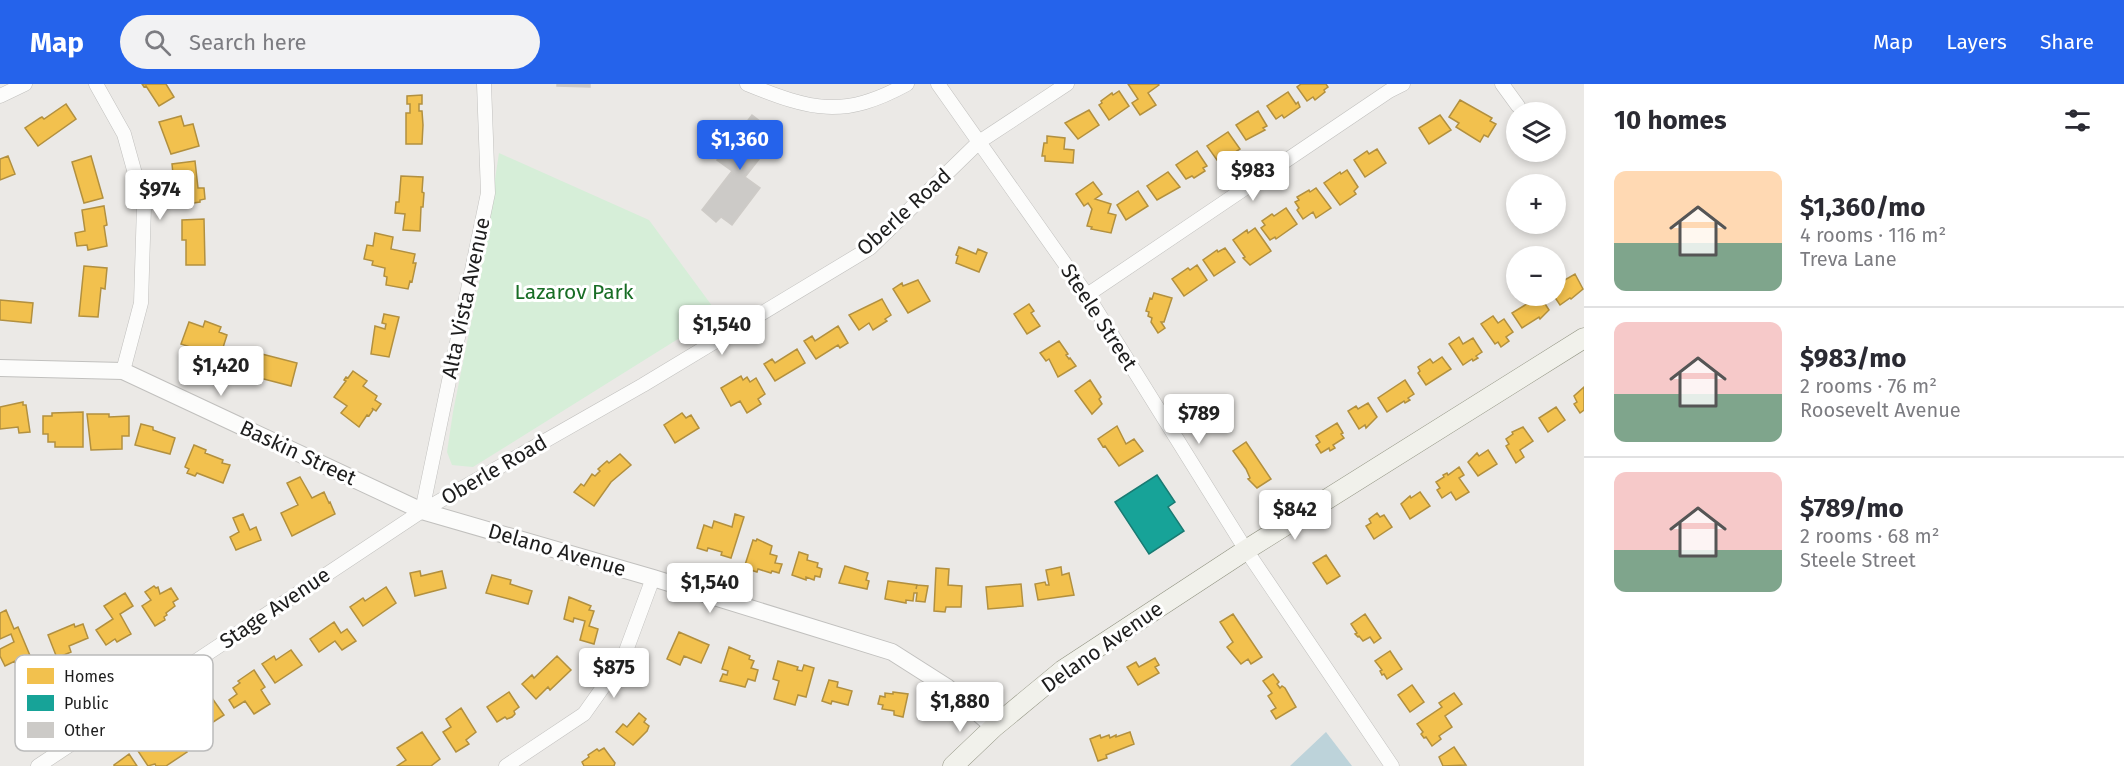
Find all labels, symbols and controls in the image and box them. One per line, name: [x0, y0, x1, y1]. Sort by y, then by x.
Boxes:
search box: [120, 15, 540, 69]
text: Map: [30, 26, 84, 59]
icon: search: [141, 26, 174, 59]
text: Search here: [189, 29, 307, 56]
text: Map: [1873, 29, 1913, 55]
text: Layers: [1946, 29, 2007, 55]
text: Share: [2040, 29, 2094, 55]
map controls: [1506, 102, 1566, 306]
button: layers: [1506, 102, 1566, 162]
icon: filters: [2061, 104, 2094, 137]
text: 10 homes: [1614, 105, 1727, 136]
pin: $1,360: [691, 120, 789, 171]
text: $1,360: [711, 127, 769, 151]
pin: $983: [1217, 151, 1289, 202]
text: $983: [1231, 158, 1275, 182]
street label: Oberle Road: [851, 163, 957, 261]
pin: $974: [124, 170, 196, 221]
button: +: [1506, 174, 1566, 234]
text: $974: [139, 177, 181, 201]
text: $1,360/mo: [1800, 192, 1925, 223]
icon: home: [1662, 195, 1734, 267]
street label: Alta Vista Avenue: [436, 215, 496, 381]
text: 4 rooms · 116 m²: [1800, 223, 1946, 247]
button: −: [1506, 246, 1566, 306]
text: Treva Lane: [1800, 247, 1897, 271]
street label: Steele Street: [1055, 259, 1143, 375]
park label: Lazarov Park: [515, 279, 634, 305]
pin: $1,540: [673, 305, 771, 356]
text: $1,540: [693, 312, 751, 336]
text: $983/mo: [1800, 343, 1906, 374]
pin: $1,420: [172, 346, 270, 397]
icon: home: [1662, 346, 1734, 418]
text: $1,420: [193, 353, 249, 377]
text: 2 rooms · 76 m²: [1800, 374, 1937, 398]
pin: $789: [1163, 394, 1235, 445]
text: Roosevelt Avenue: [1800, 398, 1961, 422]
text: $789: [1178, 401, 1220, 425]
street label: Baskin Street: [236, 415, 361, 491]
street label: Oberle Road: [436, 429, 552, 511]
pin: $842: [1259, 490, 1331, 541]
text: $789/mo: [1800, 493, 1904, 524]
icon: home: [1662, 496, 1734, 568]
text: $842: [1273, 497, 1317, 521]
street label: Delano Avenue: [485, 518, 629, 582]
text: 2 rooms · 68 m²: [1800, 524, 1940, 548]
text: Steele Street: [1800, 548, 1916, 572]
street label: Stage Avenue: [215, 562, 335, 654]
pin: $1,540: [661, 563, 759, 614]
text: $1,540: [681, 570, 739, 594]
street label: Delano Avenue: [1036, 596, 1168, 698]
pin: $875: [578, 648, 650, 699]
legend: [15, 655, 213, 751]
text: $875: [593, 655, 635, 679]
text: Homes: [64, 667, 114, 686]
pin: $1,880: [911, 682, 1009, 733]
text: $1,880: [930, 689, 990, 713]
text: Public: [64, 694, 109, 713]
text: Other: [64, 721, 106, 740]

